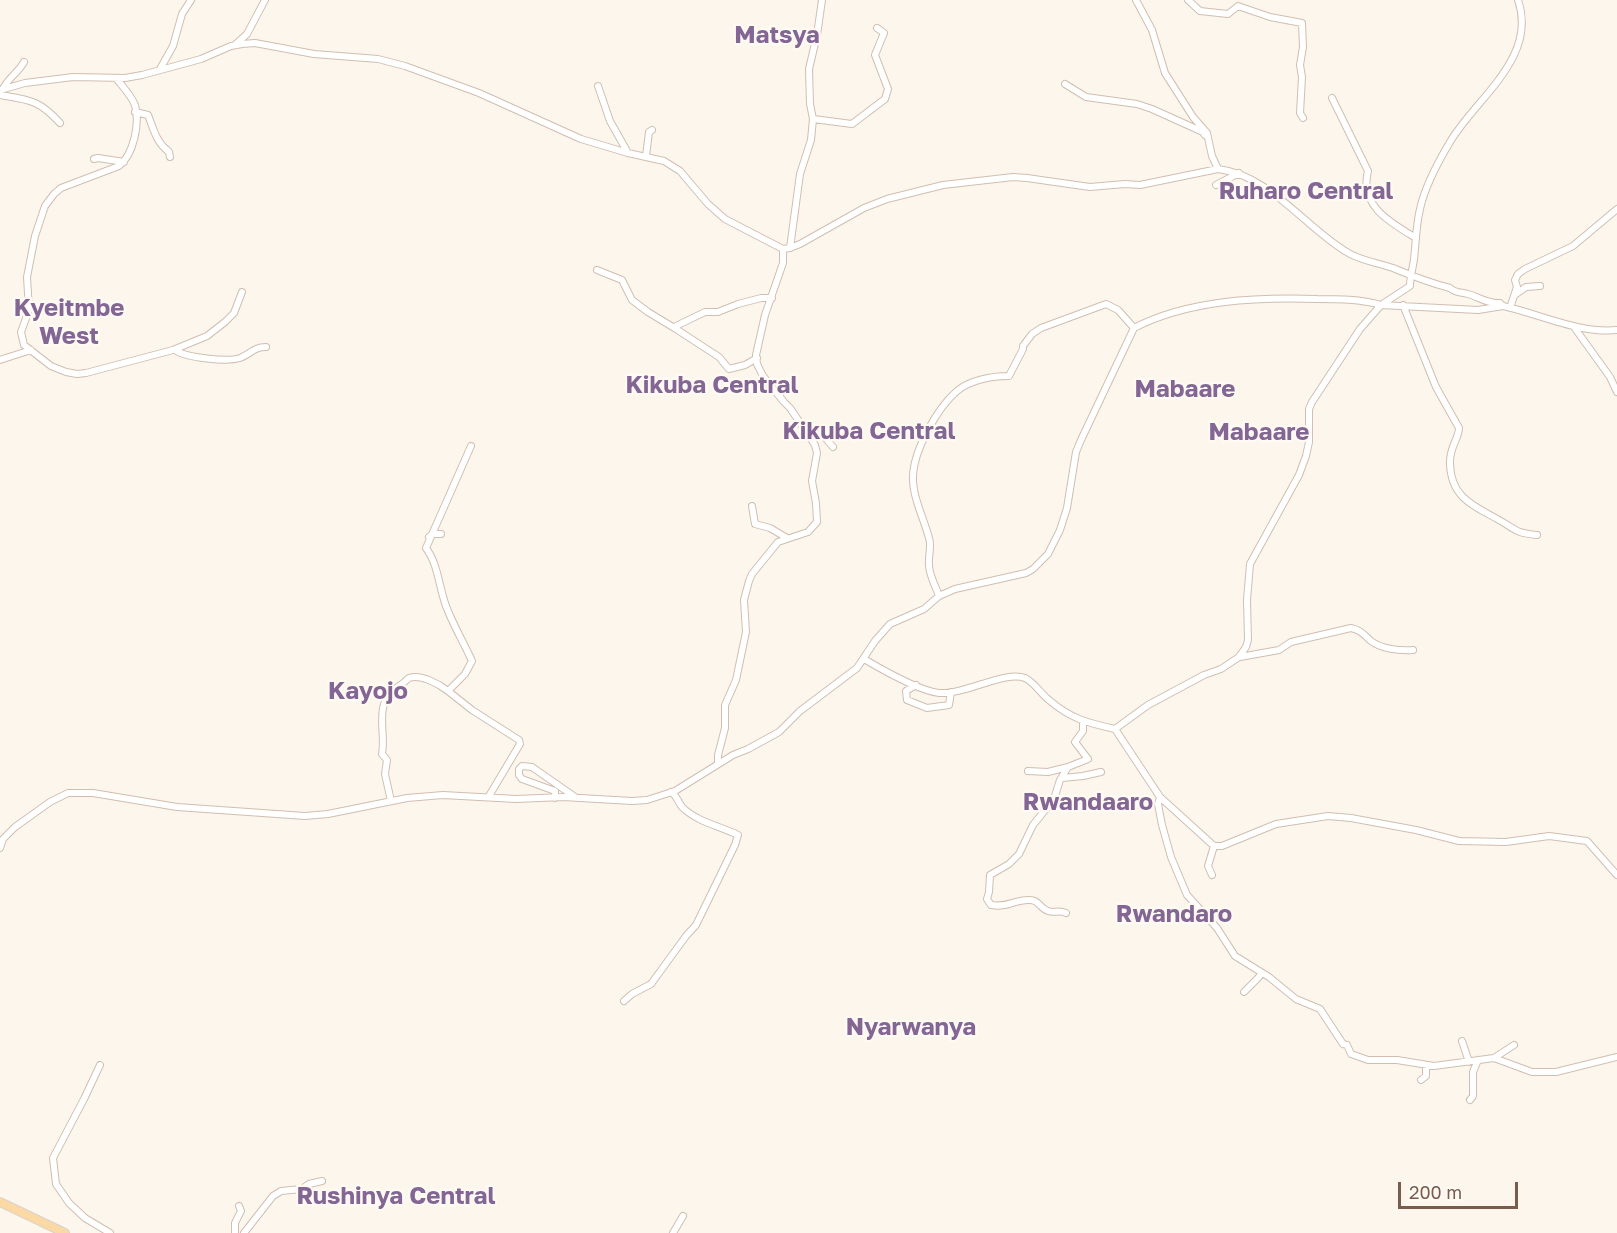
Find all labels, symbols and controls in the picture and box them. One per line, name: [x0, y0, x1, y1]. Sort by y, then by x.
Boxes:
district label: Matsya: [734, 21, 820, 49]
district label: Ruharo Central: [1219, 177, 1393, 205]
district label: Kyeitmbe West: [14, 294, 124, 350]
district label: Kikuba Central: [625, 371, 799, 399]
district label: Mabaare: [1134, 375, 1236, 403]
district label: Kikuba Central: [782, 417, 956, 445]
district label: Mabaare: [1208, 418, 1310, 446]
district label: Kayojo: [328, 677, 408, 705]
district label: Rwandaaro: [1023, 788, 1153, 816]
district label: Rwandaro: [1116, 900, 1232, 928]
district label: Nyarwanya: [846, 1013, 976, 1041]
scale bar: [1401, 1170, 1521, 1208]
text: 200 m: [1409, 1181, 1462, 1203]
district label: Rushinya Central: [296, 1182, 496, 1210]

